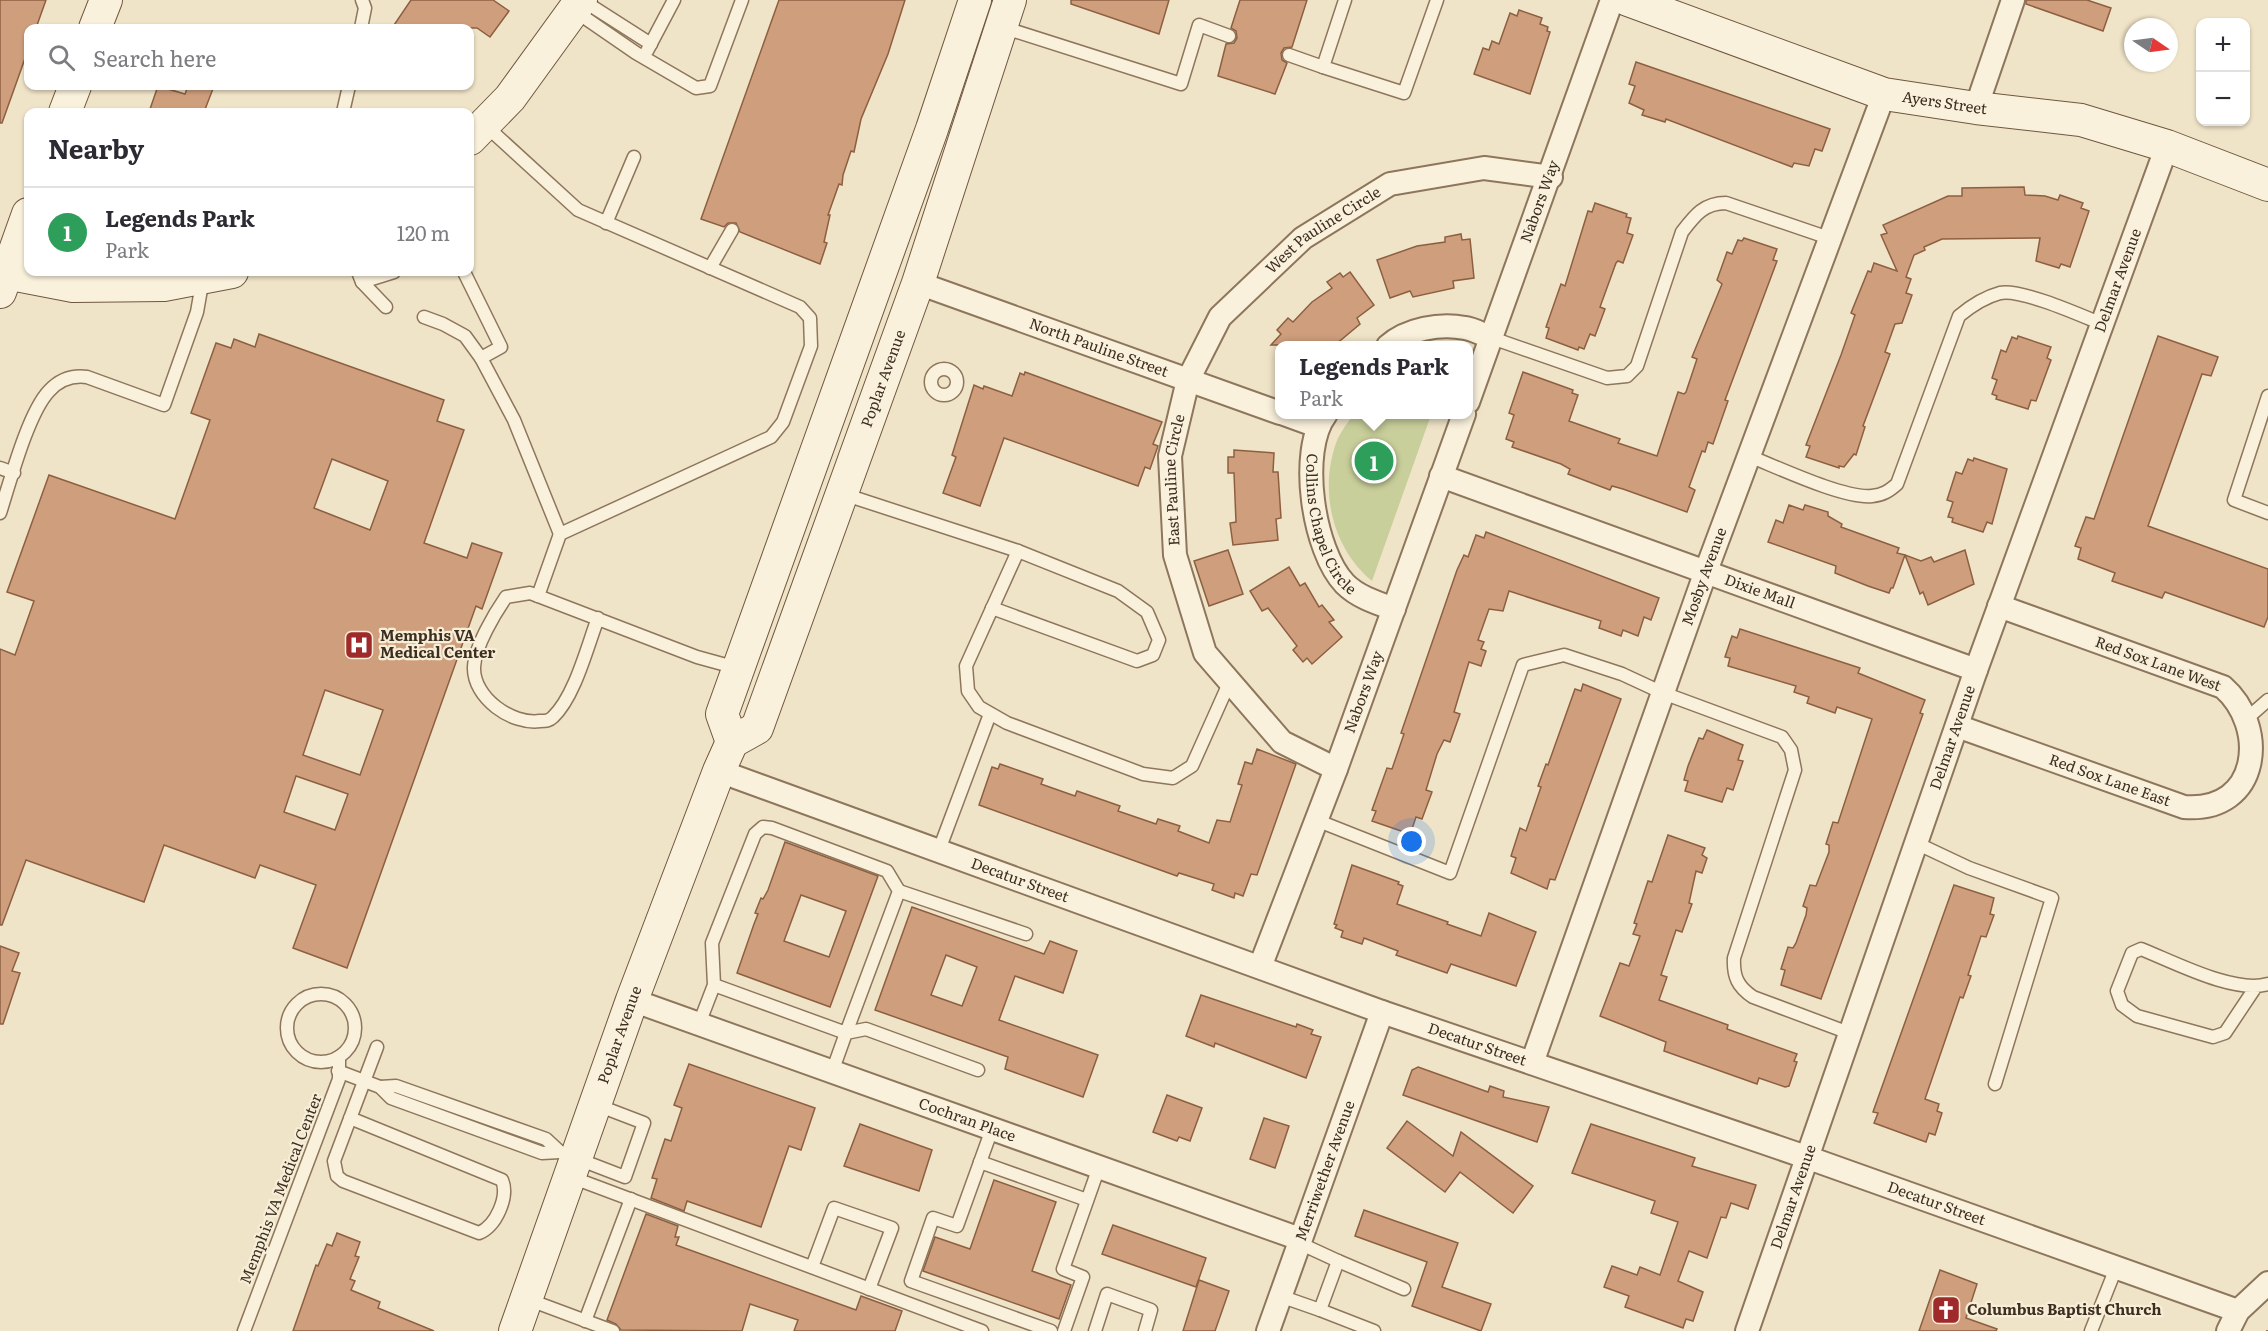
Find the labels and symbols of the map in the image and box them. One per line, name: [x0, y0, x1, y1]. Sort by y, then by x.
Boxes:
north arrow: [2124, 18, 2178, 72]
street label: Ayers Street: [1901, 84, 1988, 119]
street label: Nabors Way: [1513, 156, 1564, 245]
street label: West Pauline Circle: [1259, 179, 1385, 278]
street label: Delmar Avenue: [2087, 225, 2146, 335]
street label: North Pauline Street: [1026, 311, 1172, 382]
street label: Poplar Avenue: [854, 326, 910, 430]
street label: East Pauline Circle: [1157, 411, 1190, 547]
pin: 1: [1354, 438, 1394, 484]
street label: Collins Chapel Circle: [1301, 453, 1362, 600]
street label: Mosby Avenue: [1675, 523, 1731, 628]
street label: Dixie Mall: [1722, 567, 1799, 614]
place label: Memphis VA Medical Center: [380, 623, 495, 663]
hospital icon: Memphis VA Medical Center: [343, 629, 375, 661]
street label: Red Sox Lane West: [2092, 629, 2225, 696]
street label: Nabors Way: [1337, 647, 1388, 736]
street label: Delmar Avenue: [1922, 681, 1980, 793]
street label: Red Sox Lane East: [2046, 747, 2174, 811]
your location: [1397, 827, 1426, 856]
street label: Decatur Street: [968, 851, 1073, 907]
street label: Poplar Avenue: [590, 982, 646, 1087]
street label: Decatur Street: [1425, 1016, 1530, 1071]
street label: Memphis VA Medical Center: [233, 1090, 327, 1287]
street label: Cochran Place: [916, 1091, 1020, 1147]
street label: Merriwether Avenue: [1288, 1097, 1360, 1244]
street label: Delmar Avenue: [1763, 1141, 1821, 1252]
street label: Decatur Street: [1885, 1174, 1989, 1230]
church icon: Columbus Baptist Church: [1930, 1294, 1962, 1326]
place label: Columbus Baptist Church: [1967, 1297, 2162, 1320]

